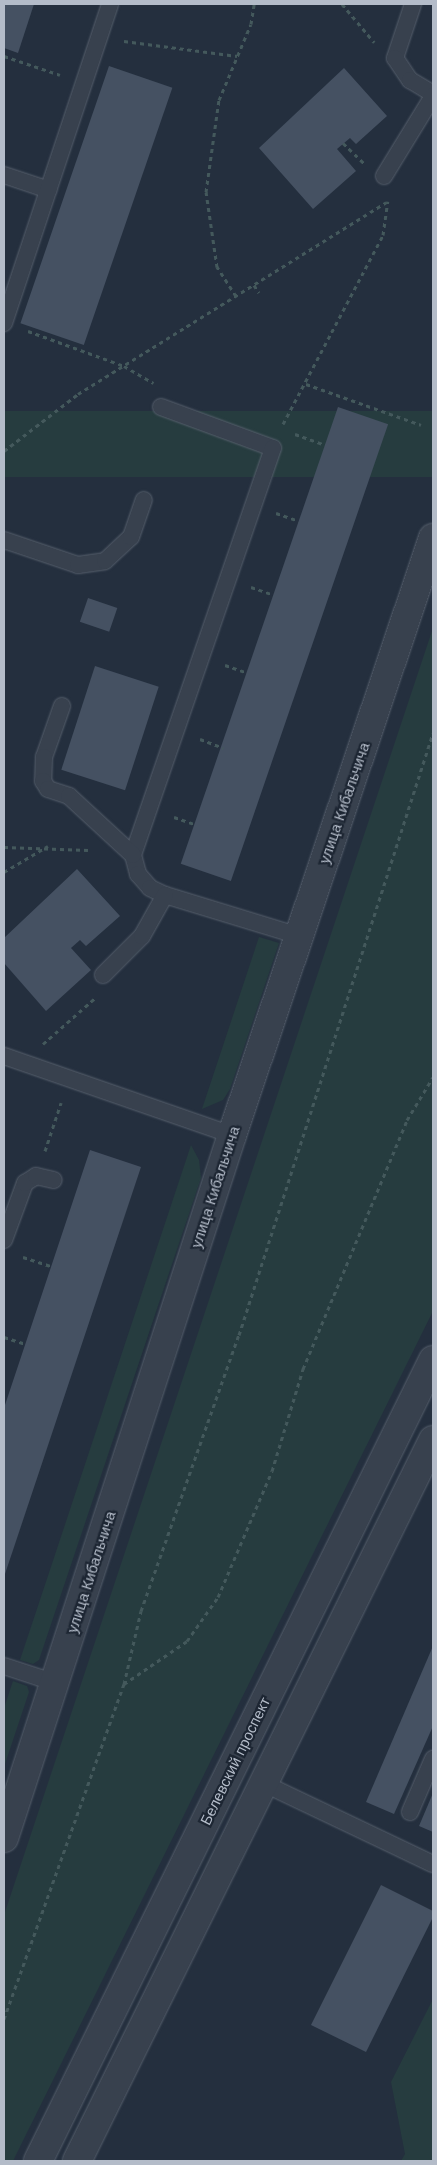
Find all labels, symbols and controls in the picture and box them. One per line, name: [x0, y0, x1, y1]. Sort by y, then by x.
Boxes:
street label: улица Кибальчича: [315, 740, 373, 866]
street label: улица Кибальчича: [187, 1124, 243, 1250]
street label: улица Кибальчича: [63, 1509, 119, 1635]
street label: Белевский проспект: [196, 1694, 274, 1828]

